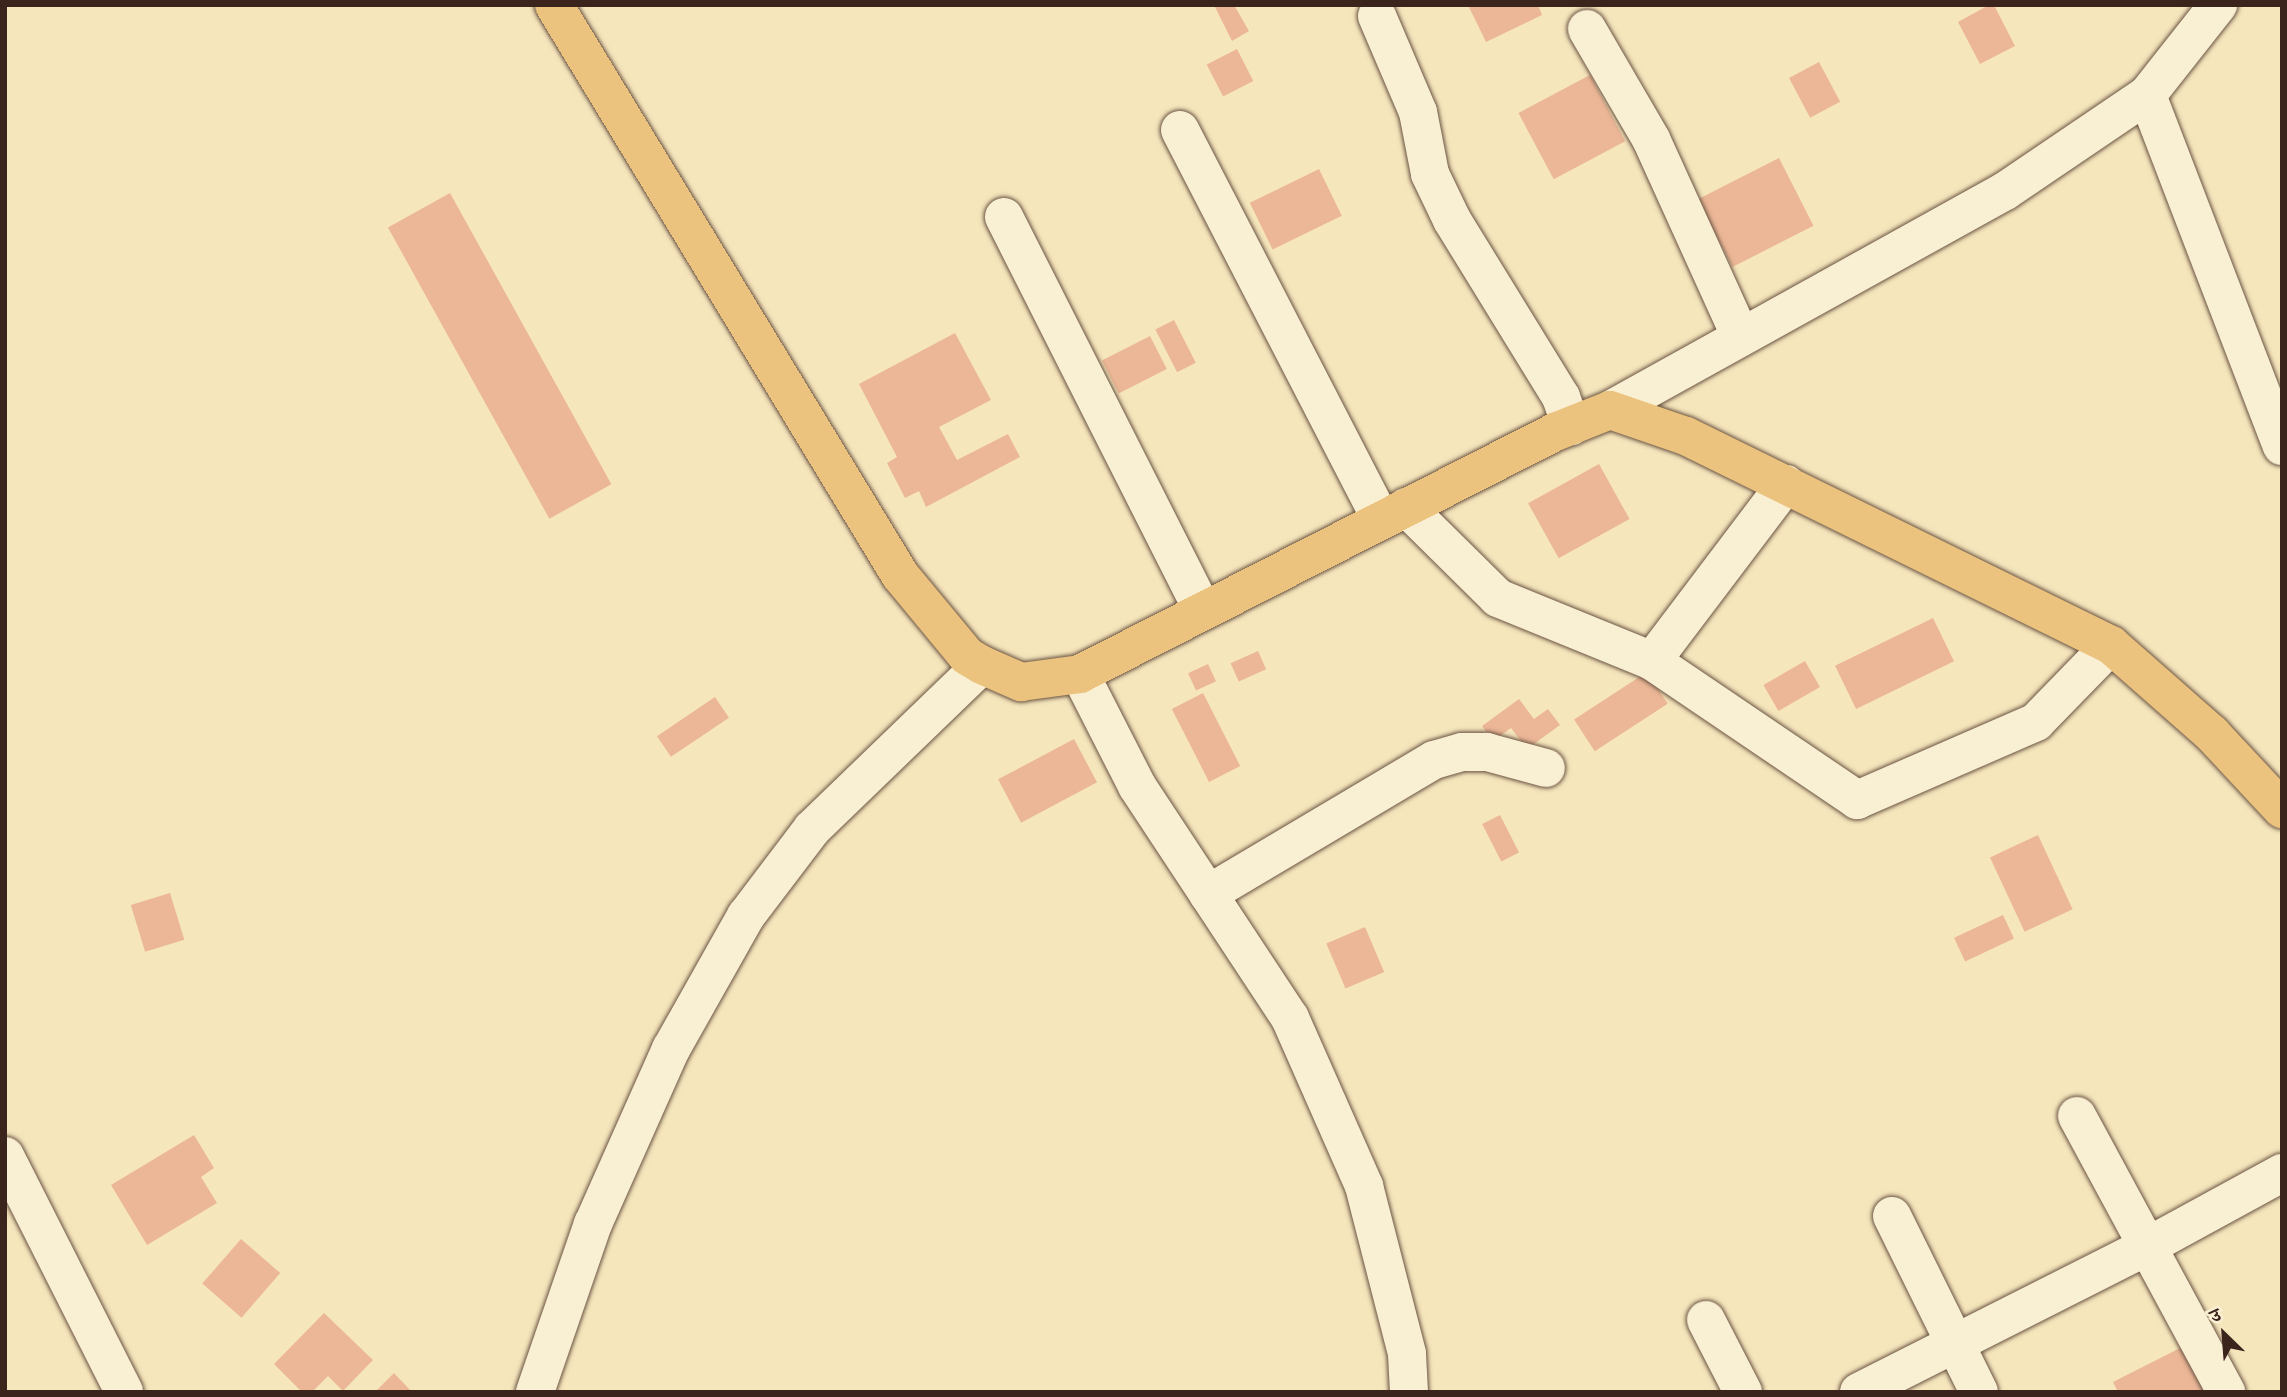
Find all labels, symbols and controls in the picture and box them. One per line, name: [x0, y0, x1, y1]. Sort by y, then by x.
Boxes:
north arrow: [2189, 1299, 2259, 1369]
text: उ: [2205, 1300, 2225, 1330]

